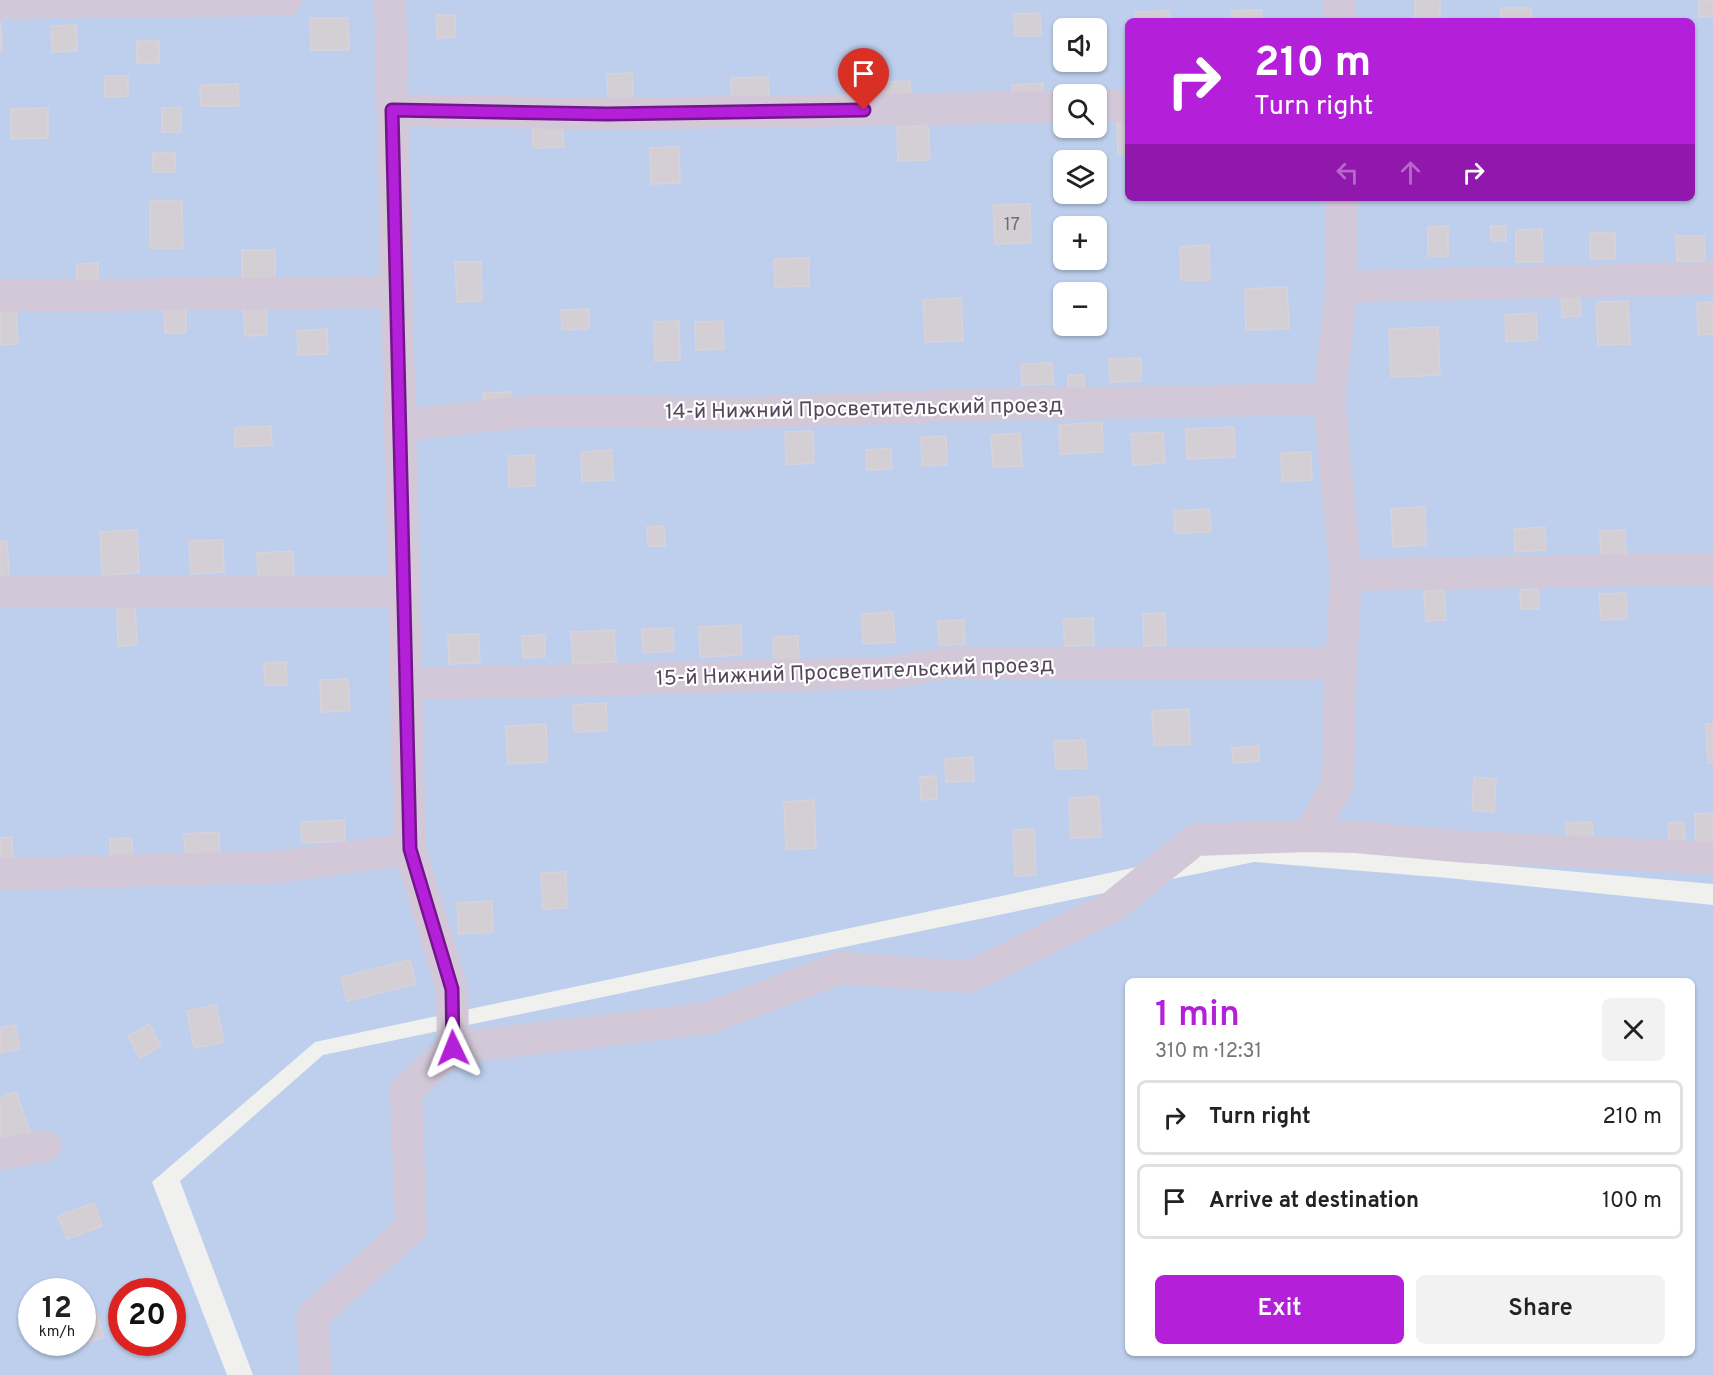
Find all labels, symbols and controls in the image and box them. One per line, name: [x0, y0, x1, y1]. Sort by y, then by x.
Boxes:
map controls: [1053, 18, 1107, 336]
button: sound: [1053, 18, 1107, 72]
text: 210 m: [1254, 38, 1371, 91]
icon: right: [1155, 42, 1233, 120]
pin: [838, 48, 889, 110]
icon: arrive: [847, 57, 880, 90]
button: search: [1053, 84, 1107, 138]
text: Turn right: [1254, 90, 1373, 124]
button: layers: [1053, 150, 1107, 204]
icon: left: [1331, 156, 1364, 189]
icon: ahead: [1394, 156, 1427, 189]
icon: right: [1457, 156, 1490, 189]
house number: 17: [1004, 214, 1020, 237]
button: +: [1053, 216, 1107, 270]
button: −: [1053, 282, 1107, 336]
street label: 14-й Нижний Просветительский проезд: [665, 393, 1063, 426]
street label: 15-й Нижний Просветительский проезд: [656, 652, 1055, 693]
text: 1 min: [1155, 993, 1240, 1039]
button: close: [1602, 998, 1665, 1061]
position arrow: [421, 1016, 485, 1080]
text: 310 m · 12:31: [1155, 1039, 1262, 1065]
icon: right: [1158, 1101, 1191, 1134]
text: Turn right: [1209, 1104, 1311, 1131]
text: 210 m: [1602, 1104, 1662, 1131]
icon: arrive: [1158, 1185, 1191, 1218]
text: Arrive at destination: [1209, 1188, 1419, 1215]
text: 100 m: [1602, 1188, 1662, 1215]
button: Exit: [1155, 1275, 1404, 1344]
button: Share: [1416, 1275, 1665, 1344]
speed limit sign: 20: [108, 1278, 186, 1356]
text: 12: [42, 1291, 72, 1328]
text: km/h: [39, 1323, 75, 1342]

